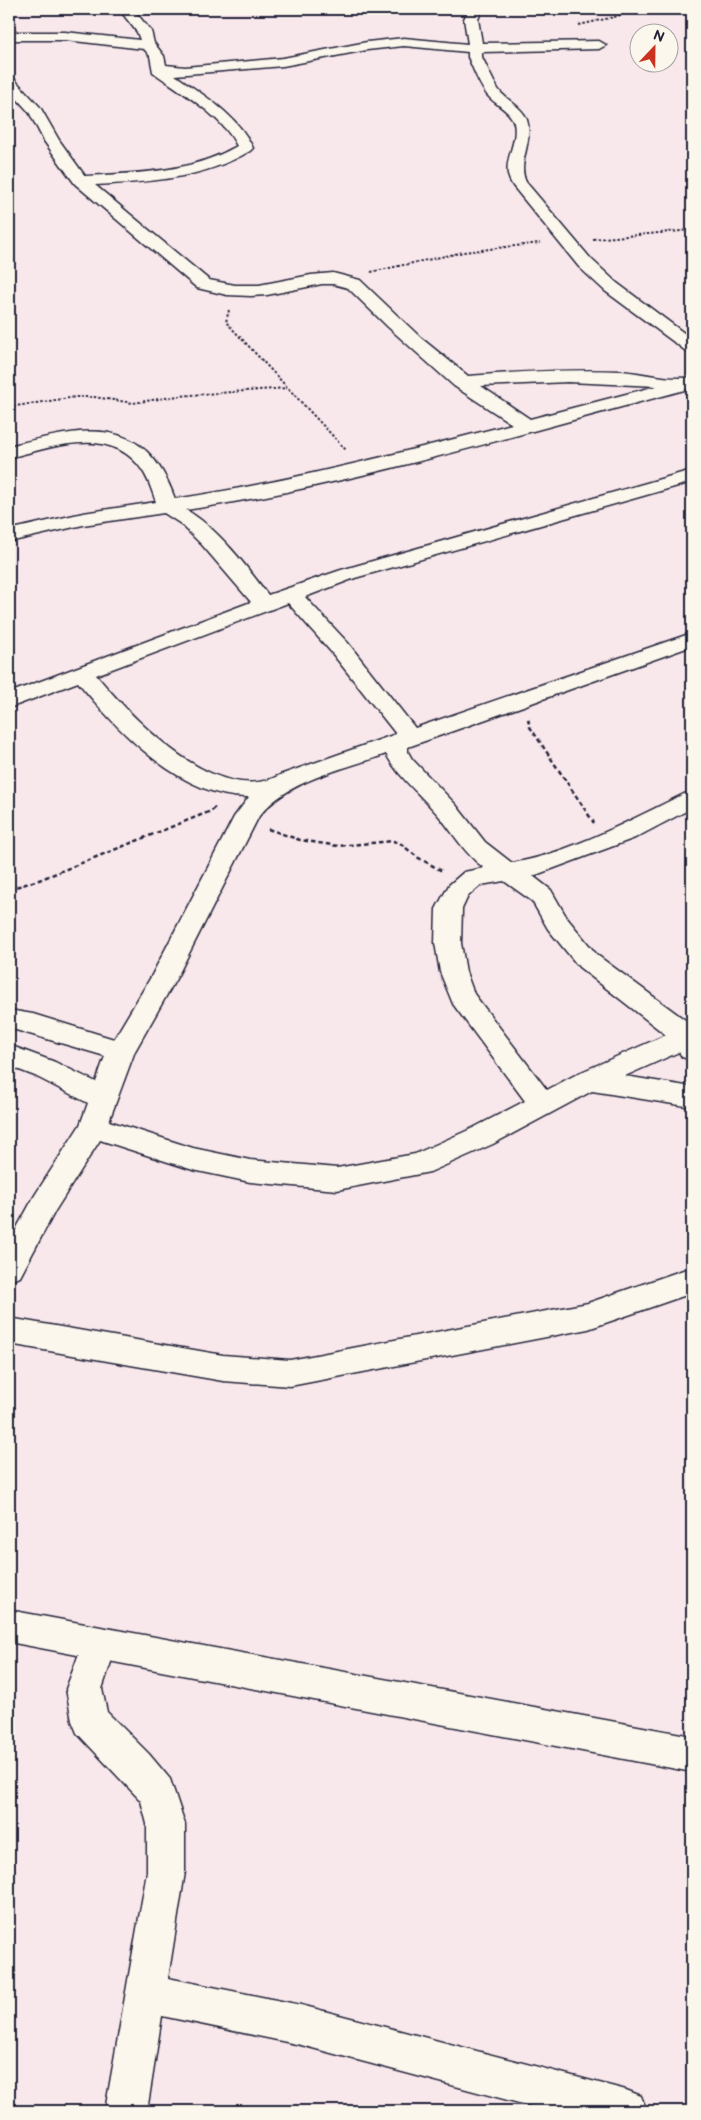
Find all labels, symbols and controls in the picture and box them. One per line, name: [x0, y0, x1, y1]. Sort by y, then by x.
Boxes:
north arrow: [628, 22, 678, 72]
text: N: [651, 27, 667, 46]

